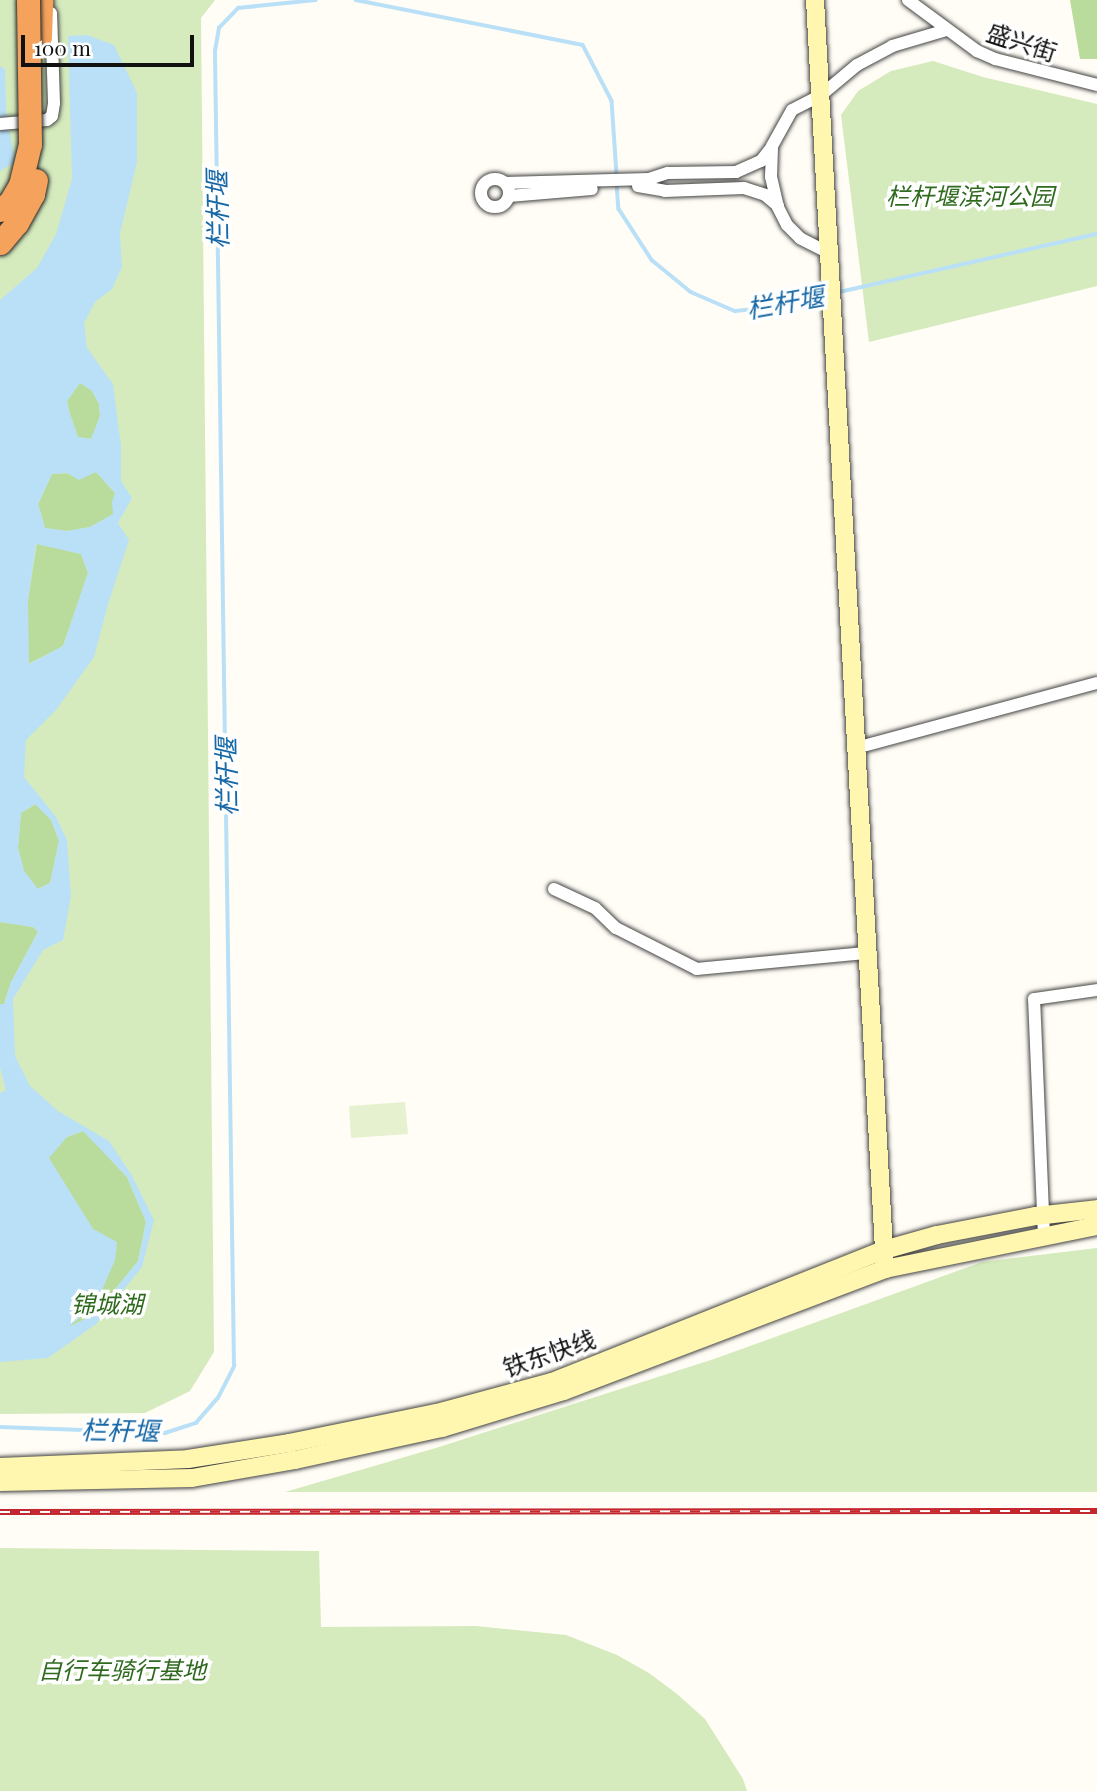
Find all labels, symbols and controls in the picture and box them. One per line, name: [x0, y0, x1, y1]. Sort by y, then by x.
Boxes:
street label: 盛兴街: [983, 17, 1061, 67]
scale bar: [24, 21, 198, 65]
text: 100 m: [34, 33, 91, 61]
water label: 栏杆堰: [201, 171, 233, 249]
park label: 栏杆堰滨河公园: [886, 182, 1054, 210]
water label: 栏杆堰: [744, 280, 826, 324]
water label: 栏杆堰: [210, 738, 242, 816]
park label: 锦城湖: [71, 1290, 143, 1318]
street label: 铁东快线: [499, 1324, 599, 1382]
water label: 栏杆堰: [81, 1414, 159, 1446]
park label: 自行车骑行基地: [38, 1656, 206, 1684]

